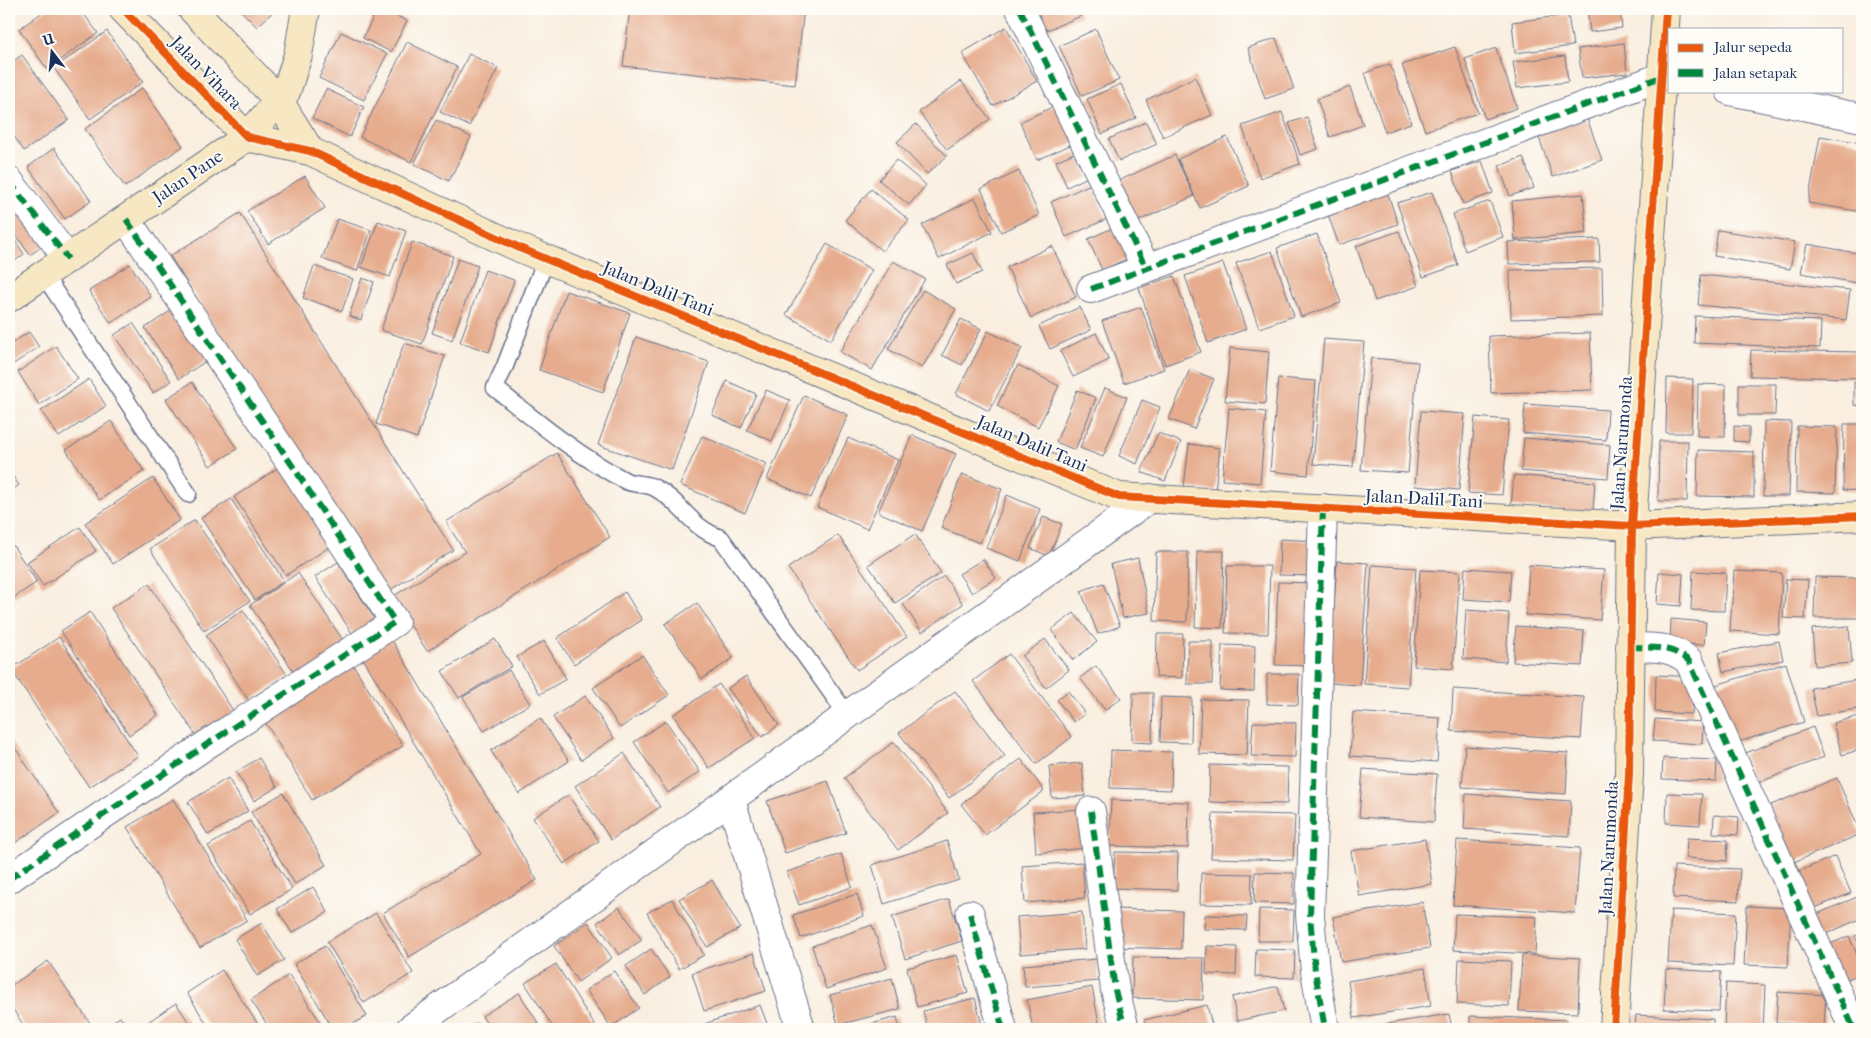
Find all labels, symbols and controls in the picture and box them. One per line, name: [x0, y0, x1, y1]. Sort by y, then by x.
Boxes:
north arrow: [28, 28, 78, 78]
legend: [1668, 28, 1844, 92]
text: U: [40, 30, 56, 50]
street label: Jalan Vihara: [165, 31, 247, 114]
text: Jalur sepeda: [1713, 38, 1793, 56]
text: Jalan setapak: [1713, 64, 1798, 82]
street label: Jalan Pane: [147, 146, 227, 209]
street label: Jalan Dalil Tani: [597, 256, 717, 321]
street label: Jalan Narumonda: [1607, 375, 1637, 513]
street label: Jalan Dalil Tani: [972, 410, 1091, 477]
street label: Jalan Dalil Tani: [1362, 485, 1484, 513]
street label: Jalan Narumonda: [1595, 780, 1623, 918]

